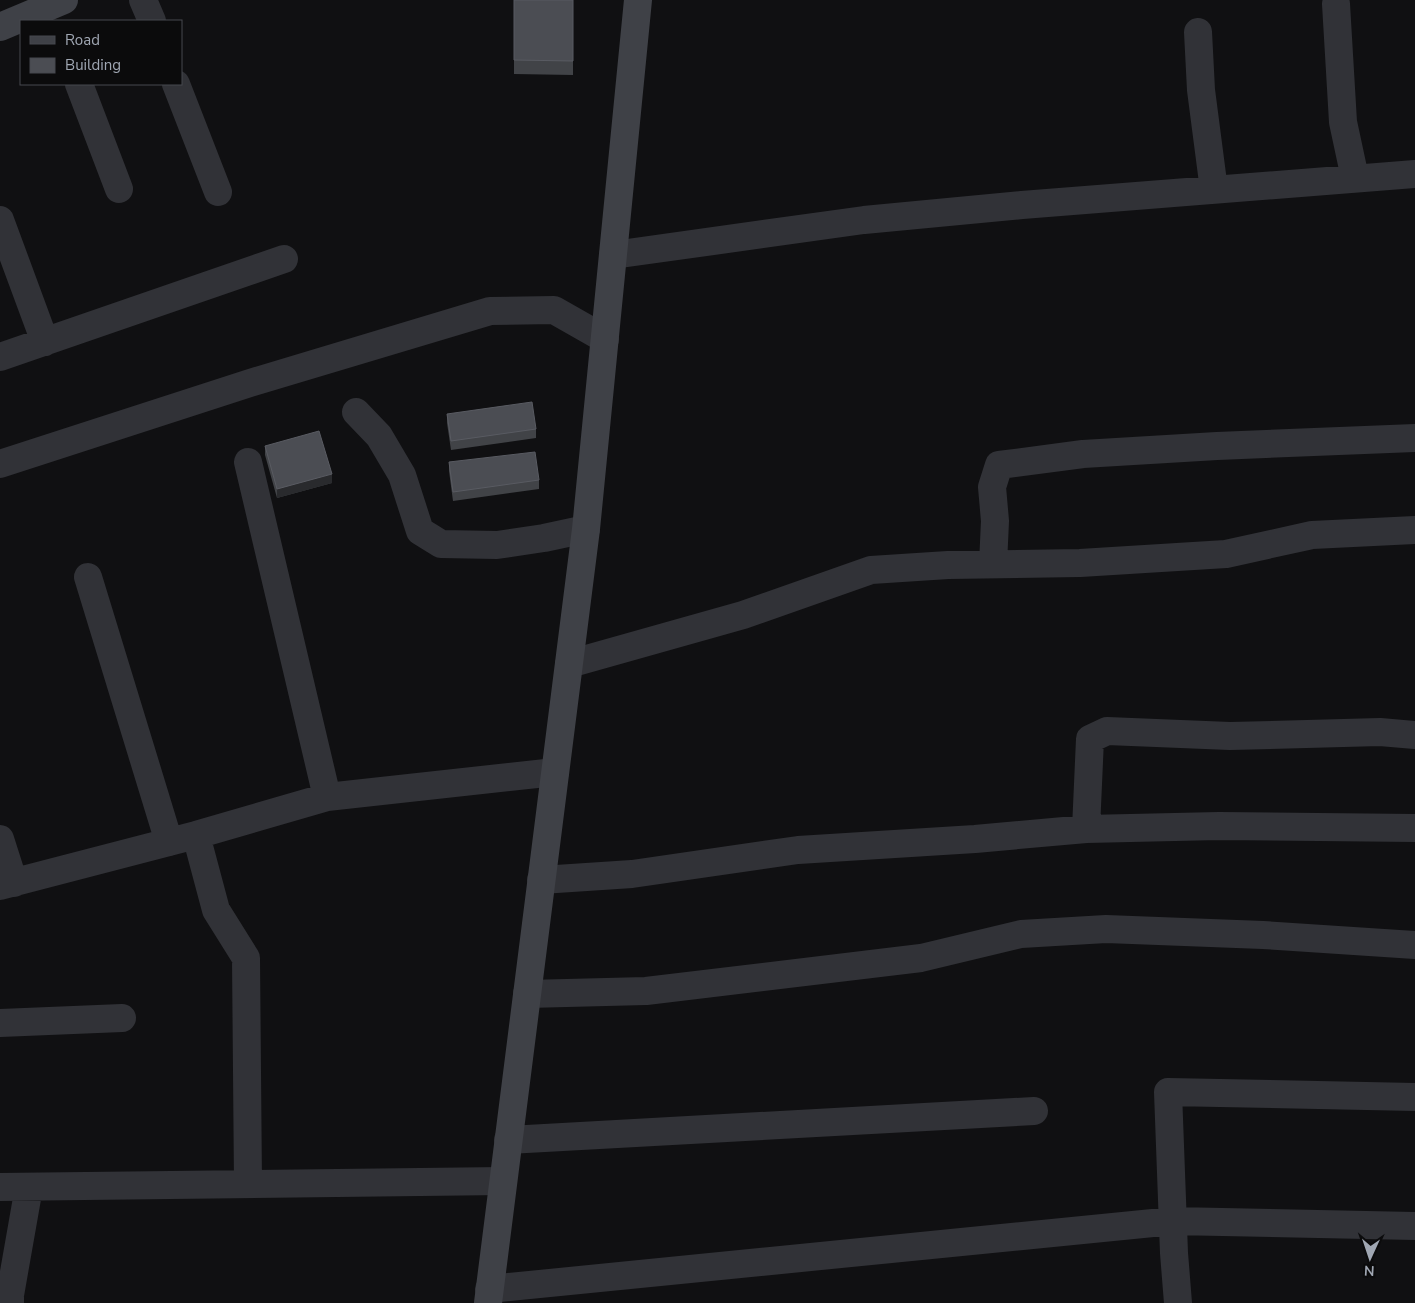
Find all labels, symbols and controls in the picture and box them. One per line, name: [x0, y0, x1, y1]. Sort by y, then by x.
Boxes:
legend: [20, 20, 182, 85]
text: Road: [65, 30, 100, 50]
text: Building: [65, 55, 121, 75]
north arrow: [1345, 1233, 1395, 1283]
text: N: [1364, 1261, 1375, 1280]

